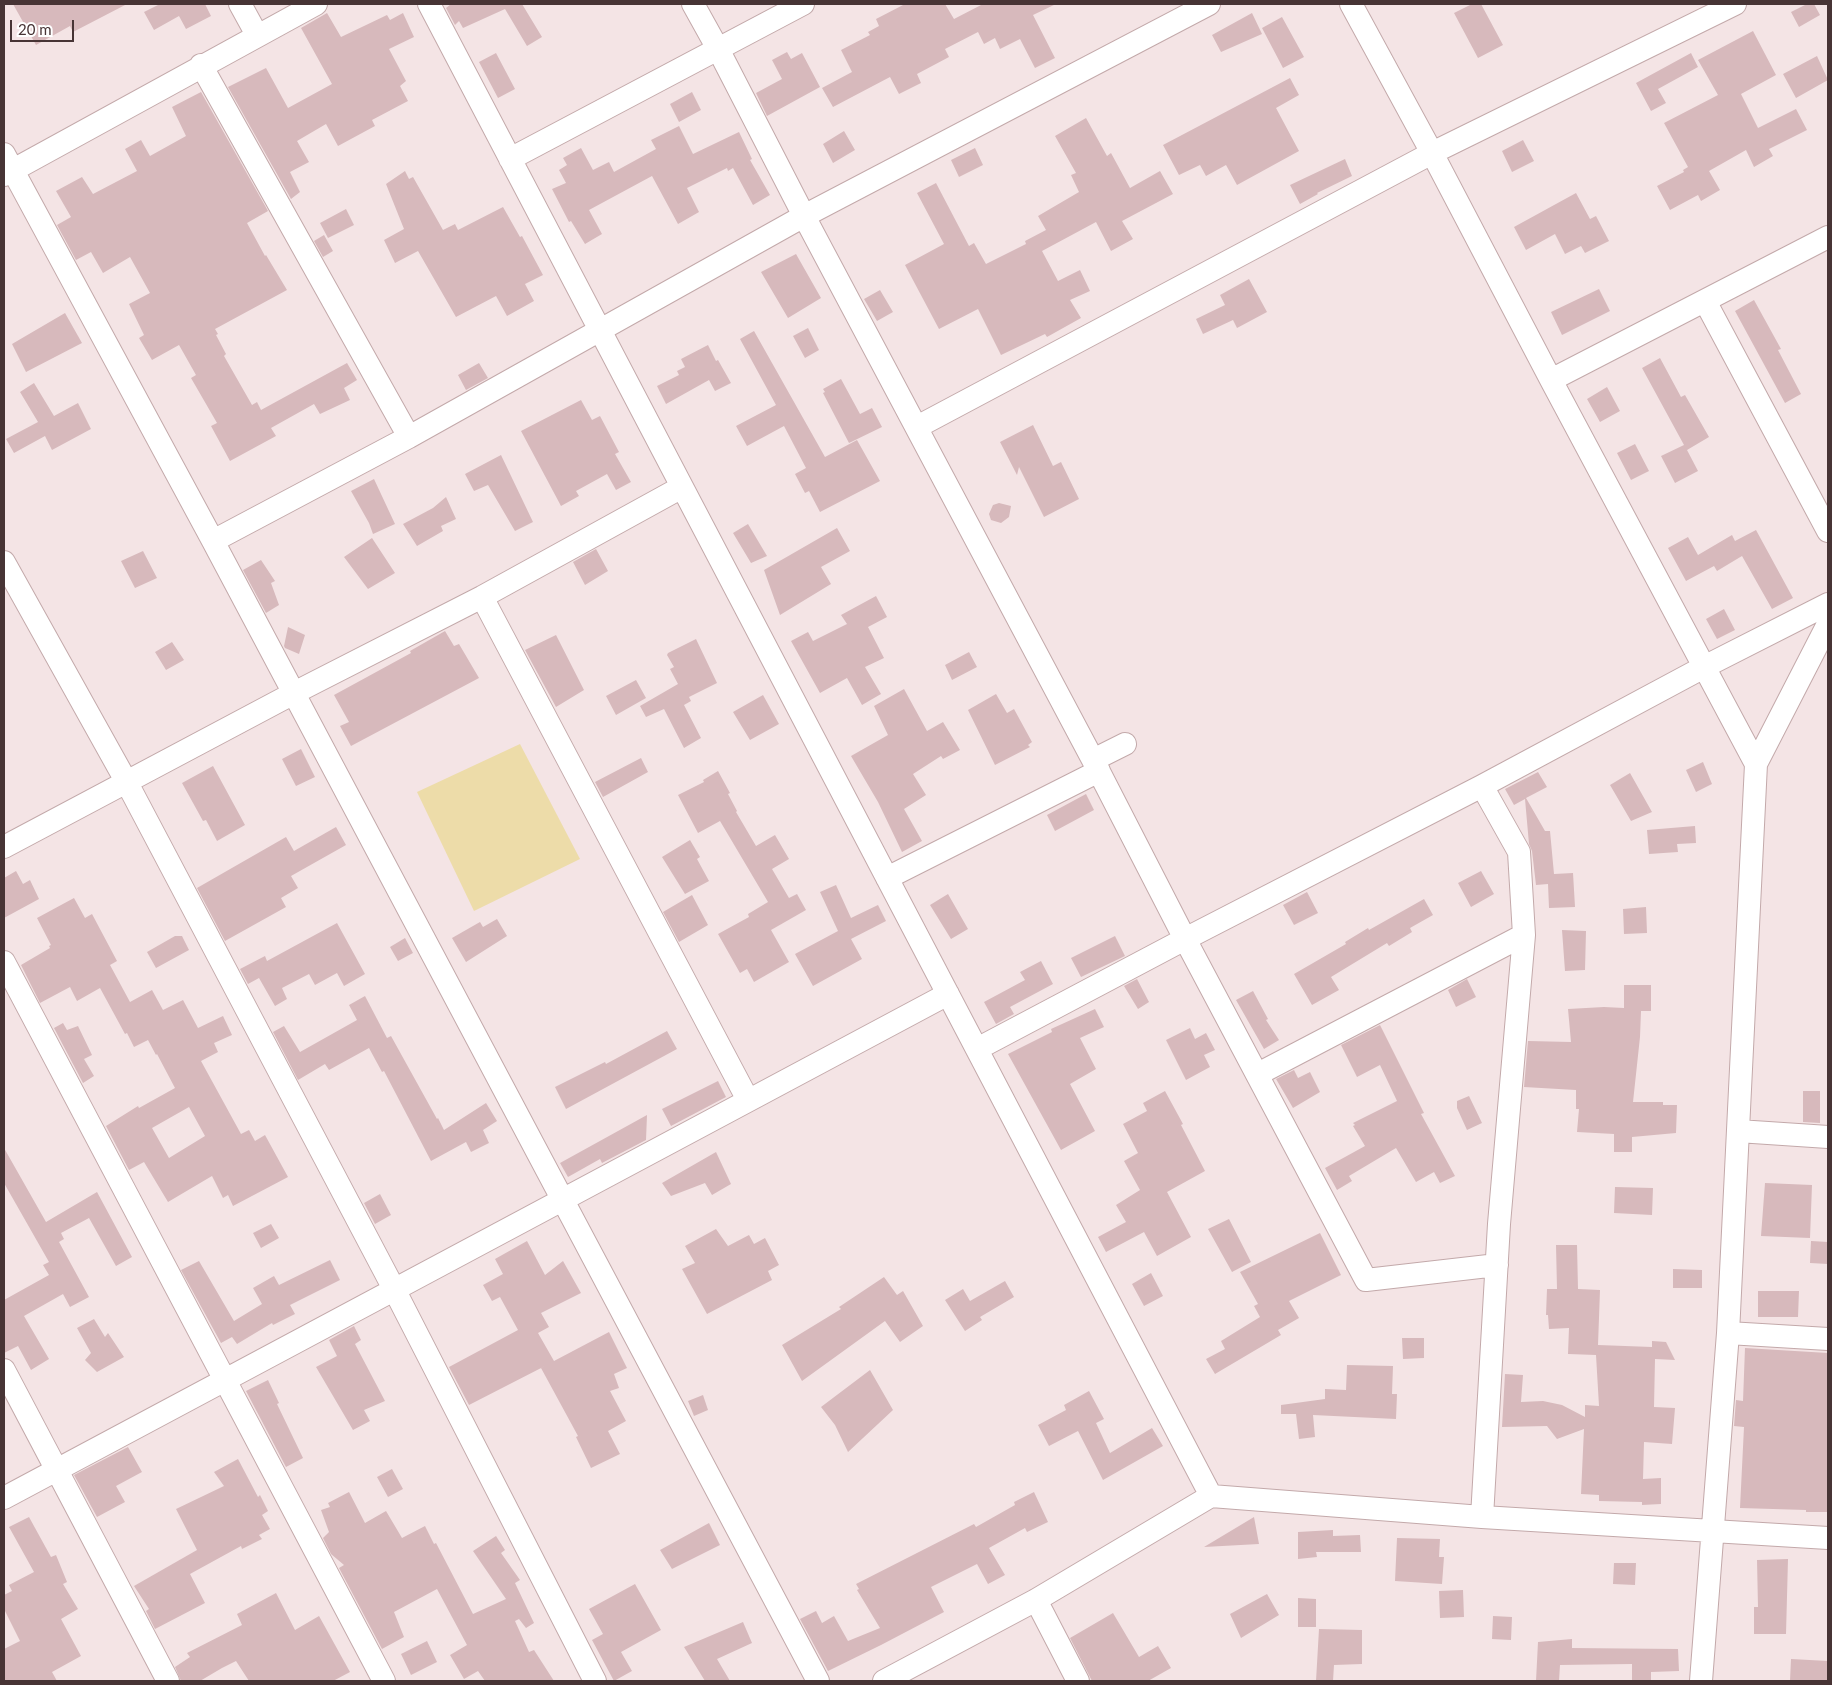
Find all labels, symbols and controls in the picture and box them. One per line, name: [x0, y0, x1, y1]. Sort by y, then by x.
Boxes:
scale bar: [12, 10, 76, 42]
text: 20 m: [18, 20, 52, 38]

